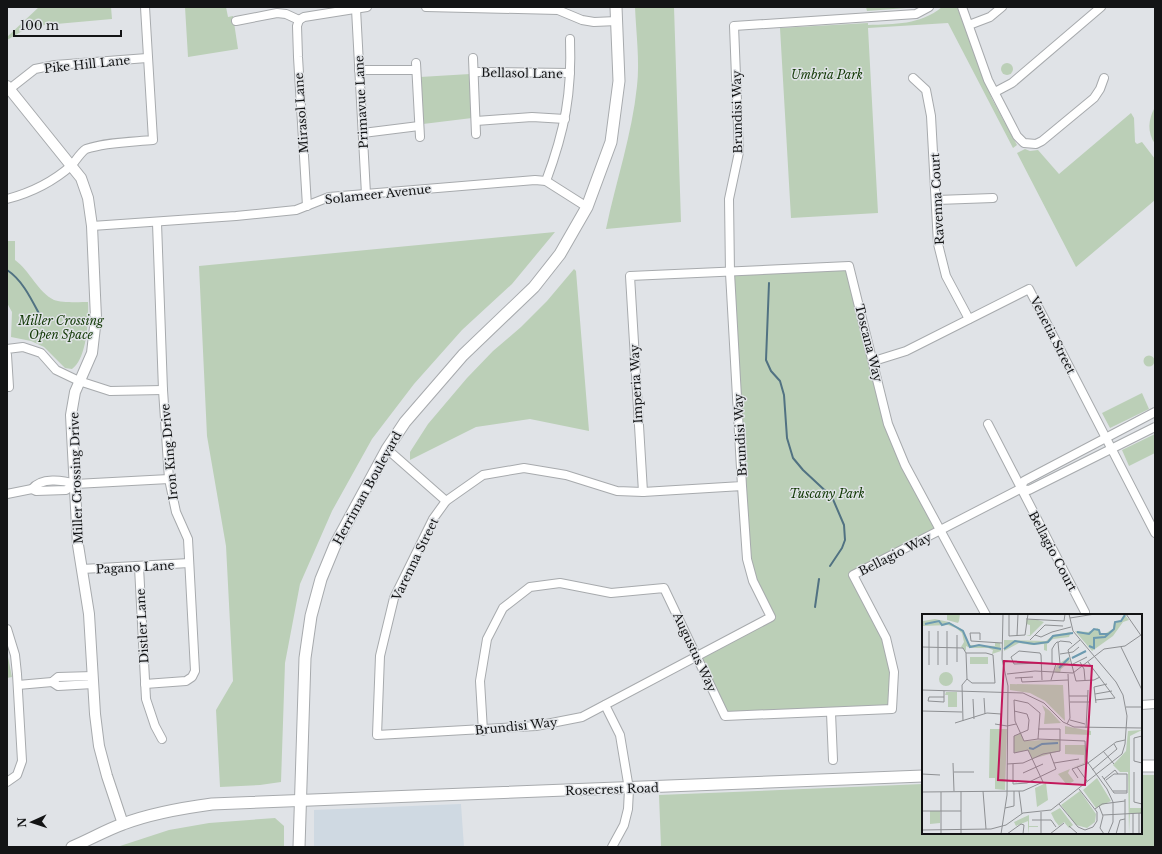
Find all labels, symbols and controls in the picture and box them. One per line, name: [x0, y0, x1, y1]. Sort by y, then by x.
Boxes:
scale bar: [14, 12, 121, 38]
text: 100 m: [20, 18, 59, 33]
street label: Pike Hill Lane: [43, 52, 131, 76]
street label: Primavue Lane: [351, 55, 371, 149]
street label: Bellasol Lane: [481, 65, 563, 81]
park label: Umbria Park: [791, 67, 863, 82]
street label: Brundisi Way: [729, 70, 745, 154]
street label: Mirasol Lane: [291, 72, 311, 154]
street label: Ravenna Court: [927, 152, 947, 245]
street label: Solameer Avenue: [324, 181, 432, 207]
street label: Venetia Street: [1027, 293, 1079, 377]
street label: Toscana Way: [852, 303, 886, 384]
park label: Miller Crossing Open Space: [17, 313, 105, 342]
street label: Imperia Way: [626, 344, 646, 424]
street label: Brundisi Way: [730, 393, 750, 477]
street label: Iron King Drive: [157, 403, 181, 501]
street label: Miller Crossing Drive: [66, 412, 86, 544]
street label: Herriman Boulevard: [329, 429, 405, 547]
park label: Tuscany Park: [789, 486, 865, 501]
street label: Bellagio Court: [1026, 508, 1081, 594]
street label: Varenna Street: [388, 515, 442, 604]
street label: Bellagio Way: [856, 529, 934, 579]
street label: Pagano Lane: [95, 557, 175, 577]
street label: Distler Lane: [133, 588, 151, 664]
street label: Augustus Way: [670, 609, 720, 694]
inset map: [922, 614, 1142, 834]
street label: Brundisi Way: [474, 714, 558, 738]
street label: Rosecrest Road: [565, 780, 659, 798]
north arrow: [12, 802, 52, 842]
text: N: [15, 816, 29, 828]

